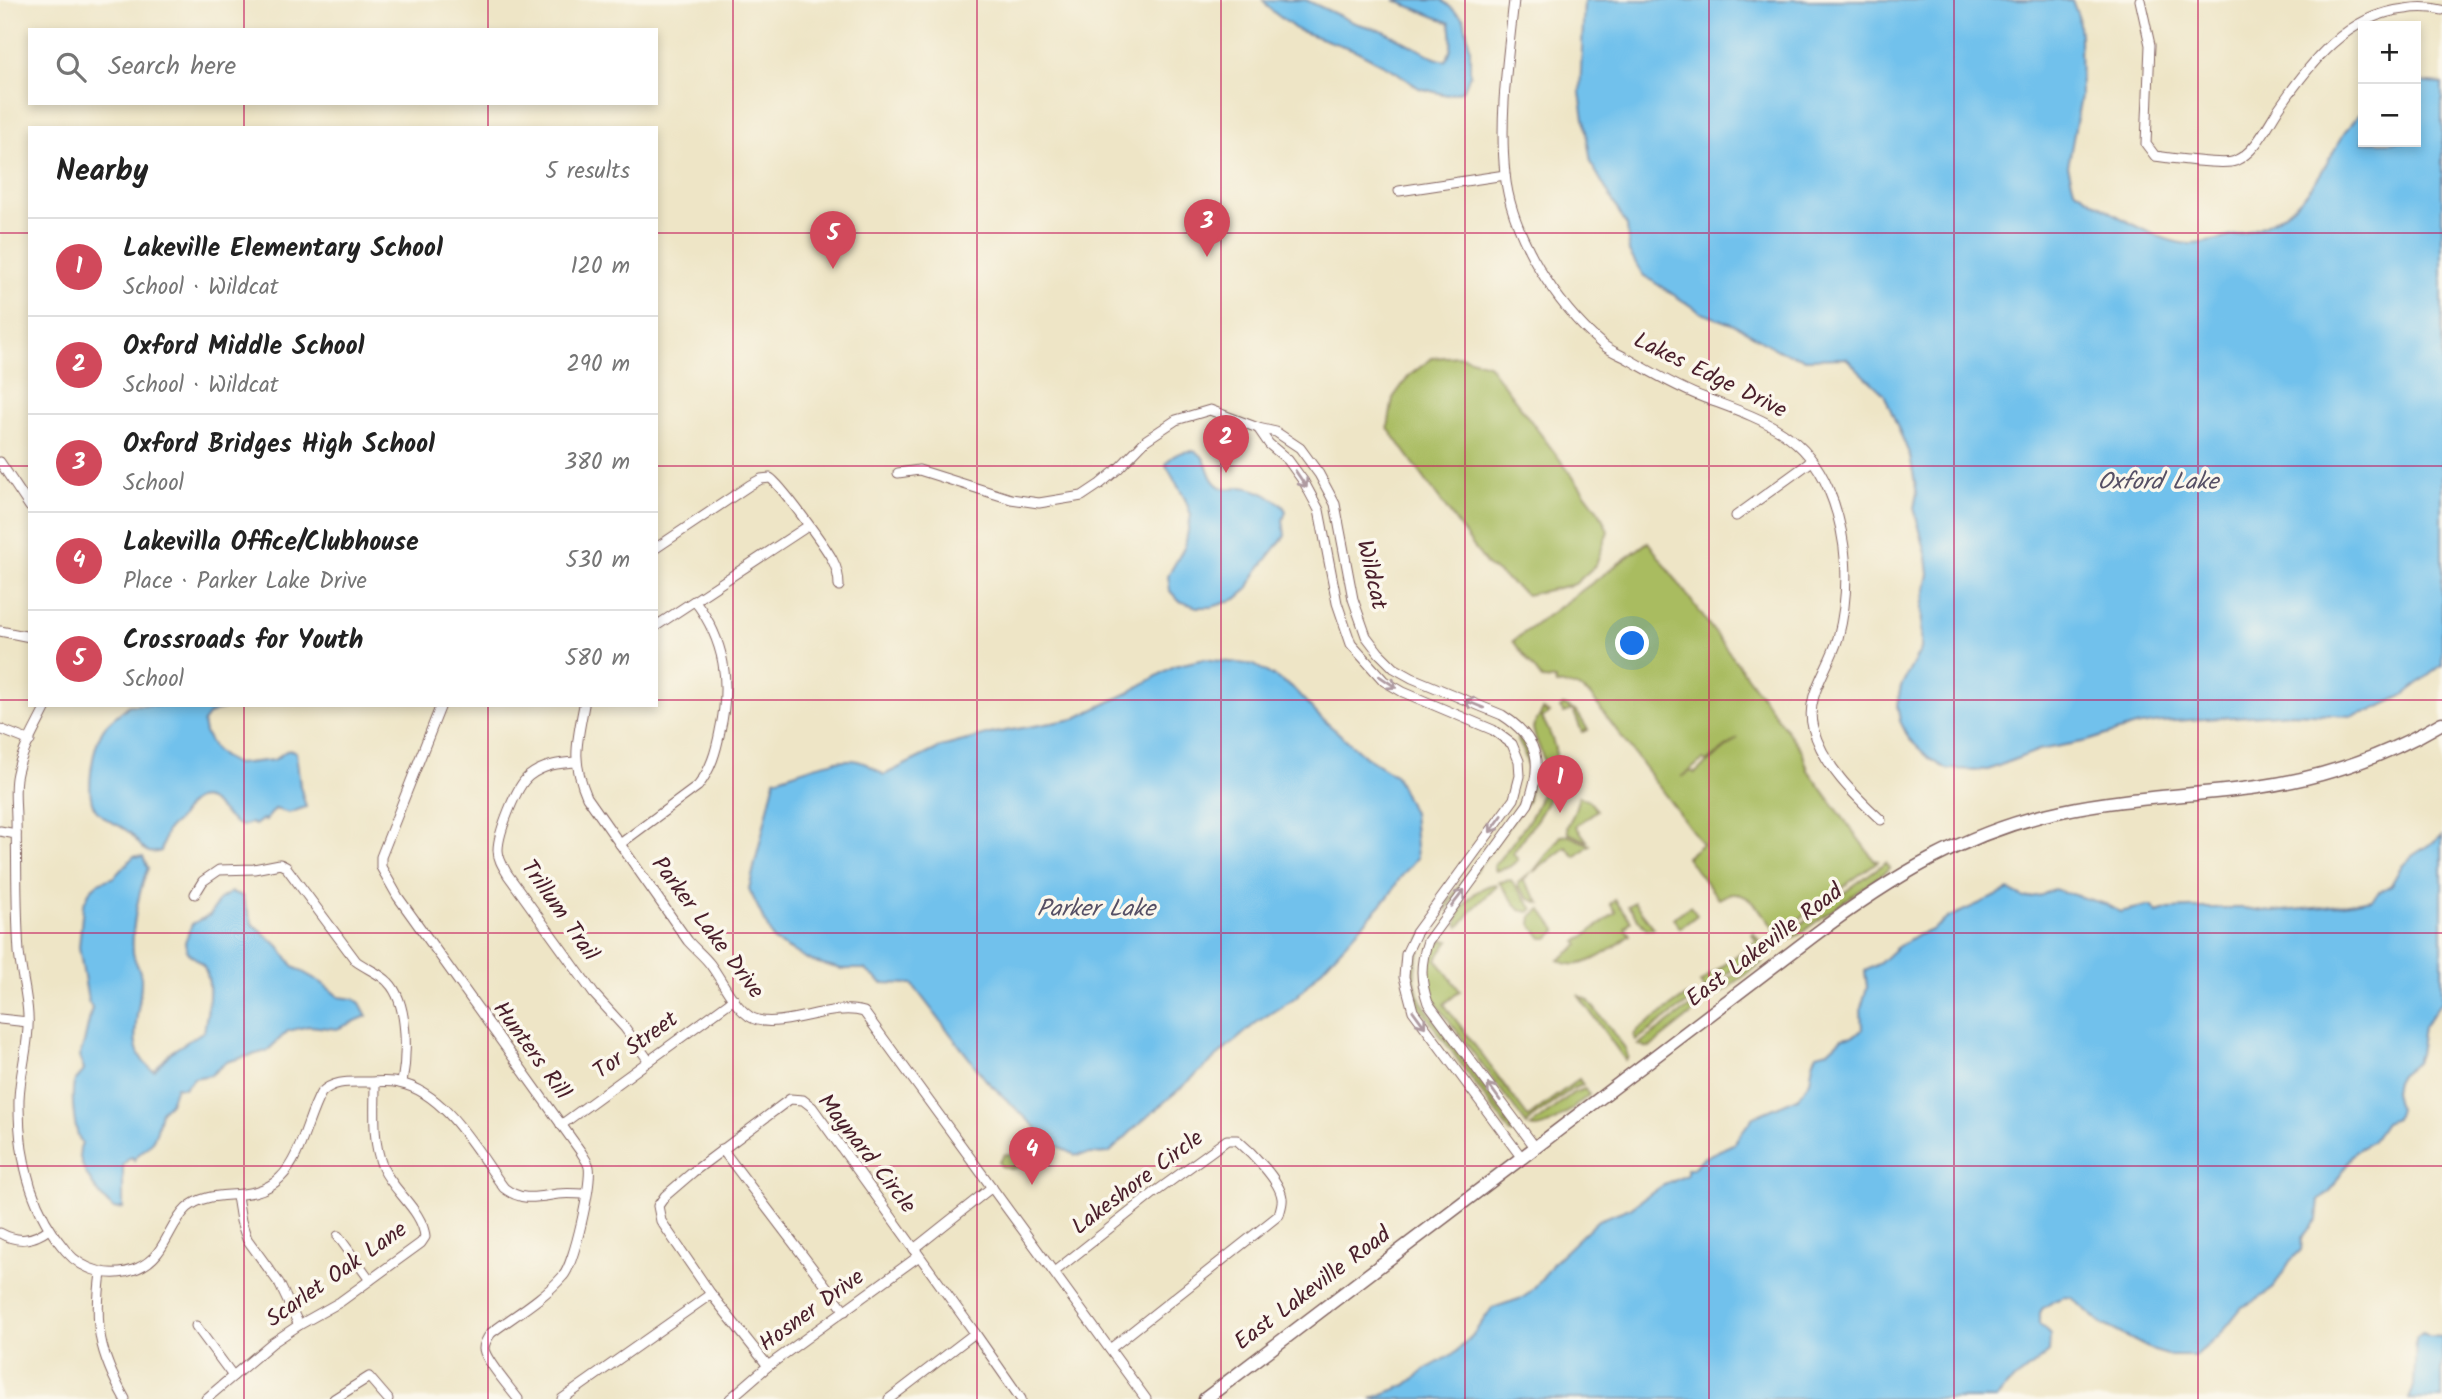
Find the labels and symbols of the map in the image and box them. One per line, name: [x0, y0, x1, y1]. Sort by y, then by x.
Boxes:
pin: 3: [1184, 199, 1230, 257]
pin: 5: [810, 211, 856, 269]
street label: Lakes Edge Drive: [1627, 323, 1793, 429]
pin: 2: [1203, 415, 1249, 473]
water label: Oxford Lake: [2098, 463, 2221, 502]
one-way arrow: [1294, 469, 1309, 488]
street label: Wildcat: [1346, 537, 1397, 614]
your location: [1615, 626, 1649, 660]
one-way arrow: [1378, 675, 1397, 690]
one-way arrow: [1464, 697, 1485, 710]
pin: 1: [1537, 755, 1583, 813]
one-way arrow: [1488, 814, 1503, 833]
street label: Parker Lake Drive: [641, 849, 773, 1007]
street label: Trillum Trail: [511, 853, 608, 970]
street label: East Lakeville Road: [1679, 875, 1852, 1017]
water label: Parker Lake: [1037, 890, 1157, 929]
one-way arrow: [1451, 890, 1466, 908]
street label: Hunters Rill: [483, 994, 580, 1108]
street label: Tor Street: [586, 1002, 687, 1089]
one-way arrow: [1412, 1009, 1427, 1028]
one-way arrow: [1487, 1083, 1502, 1102]
street label: Maynard Circle: [807, 1086, 925, 1222]
street label: Lakeshore Circle: [1064, 1121, 1212, 1245]
pin: 4: [1009, 1127, 1055, 1185]
street label: Scarlet Oak Lane: [259, 1213, 415, 1337]
street label: East Lakeville Road: [1227, 1218, 1400, 1360]
street label: Hosner Drive: [752, 1260, 872, 1362]

